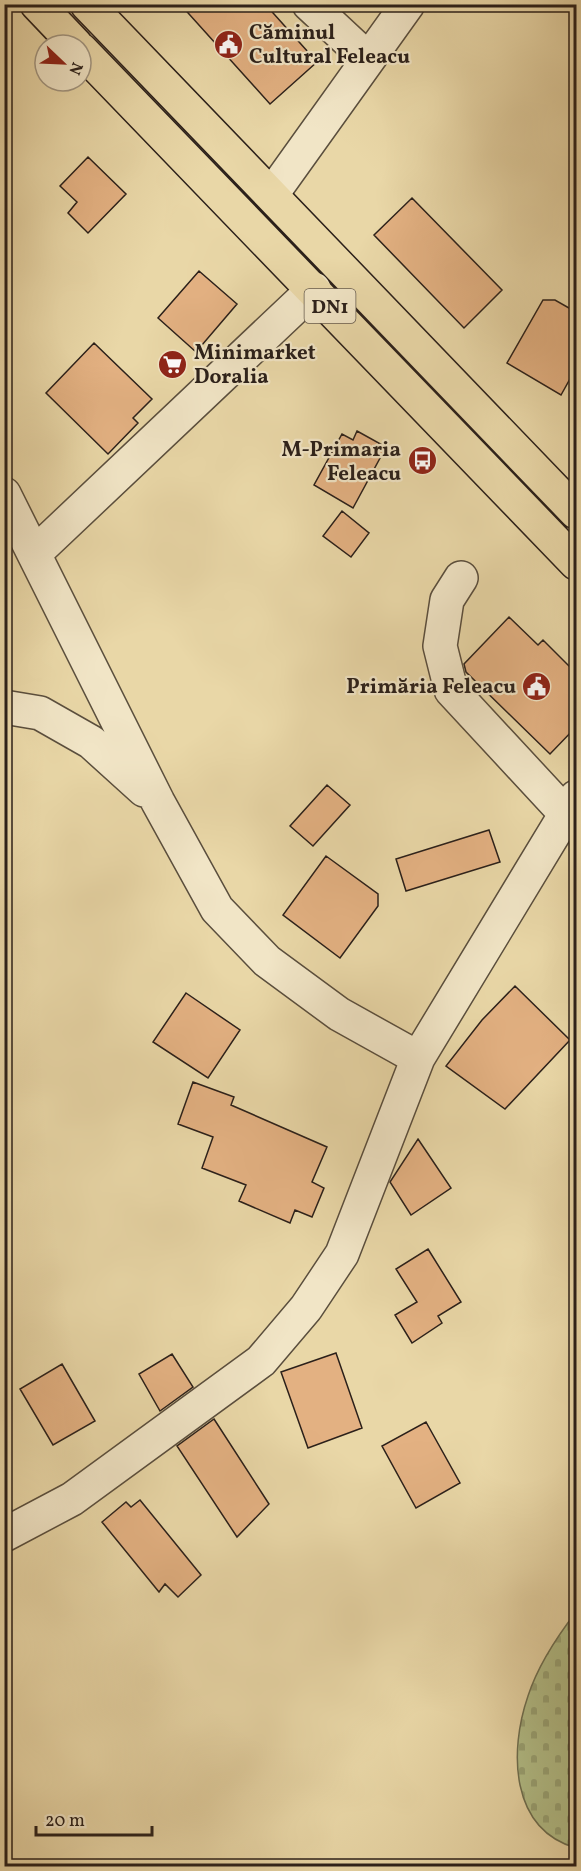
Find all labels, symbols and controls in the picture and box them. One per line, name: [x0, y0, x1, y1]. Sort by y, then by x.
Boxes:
place label: Căminul Cultural Feleacu: [249, 19, 410, 72]
public building icon: Căminul Cultural Feleacu: [212, 28, 244, 60]
north arrow: [33, 33, 93, 93]
text: N: [62, 58, 87, 78]
road number: DN1: [304, 289, 356, 323]
place label: Minimarket Doralia: [194, 339, 316, 392]
supermarket icon: Minimarket Doralia: [157, 348, 189, 380]
place label: M-Primaria Feleacu: [281, 436, 401, 489]
bus stop icon: M-Primaria Feleacu: [406, 445, 438, 477]
public building icon: Primăria Feleacu: [521, 670, 553, 702]
place label: Primăria Feleacu: [346, 673, 516, 702]
scale bar: [36, 1799, 152, 1837]
text: 20 m: [45, 1809, 85, 1834]

